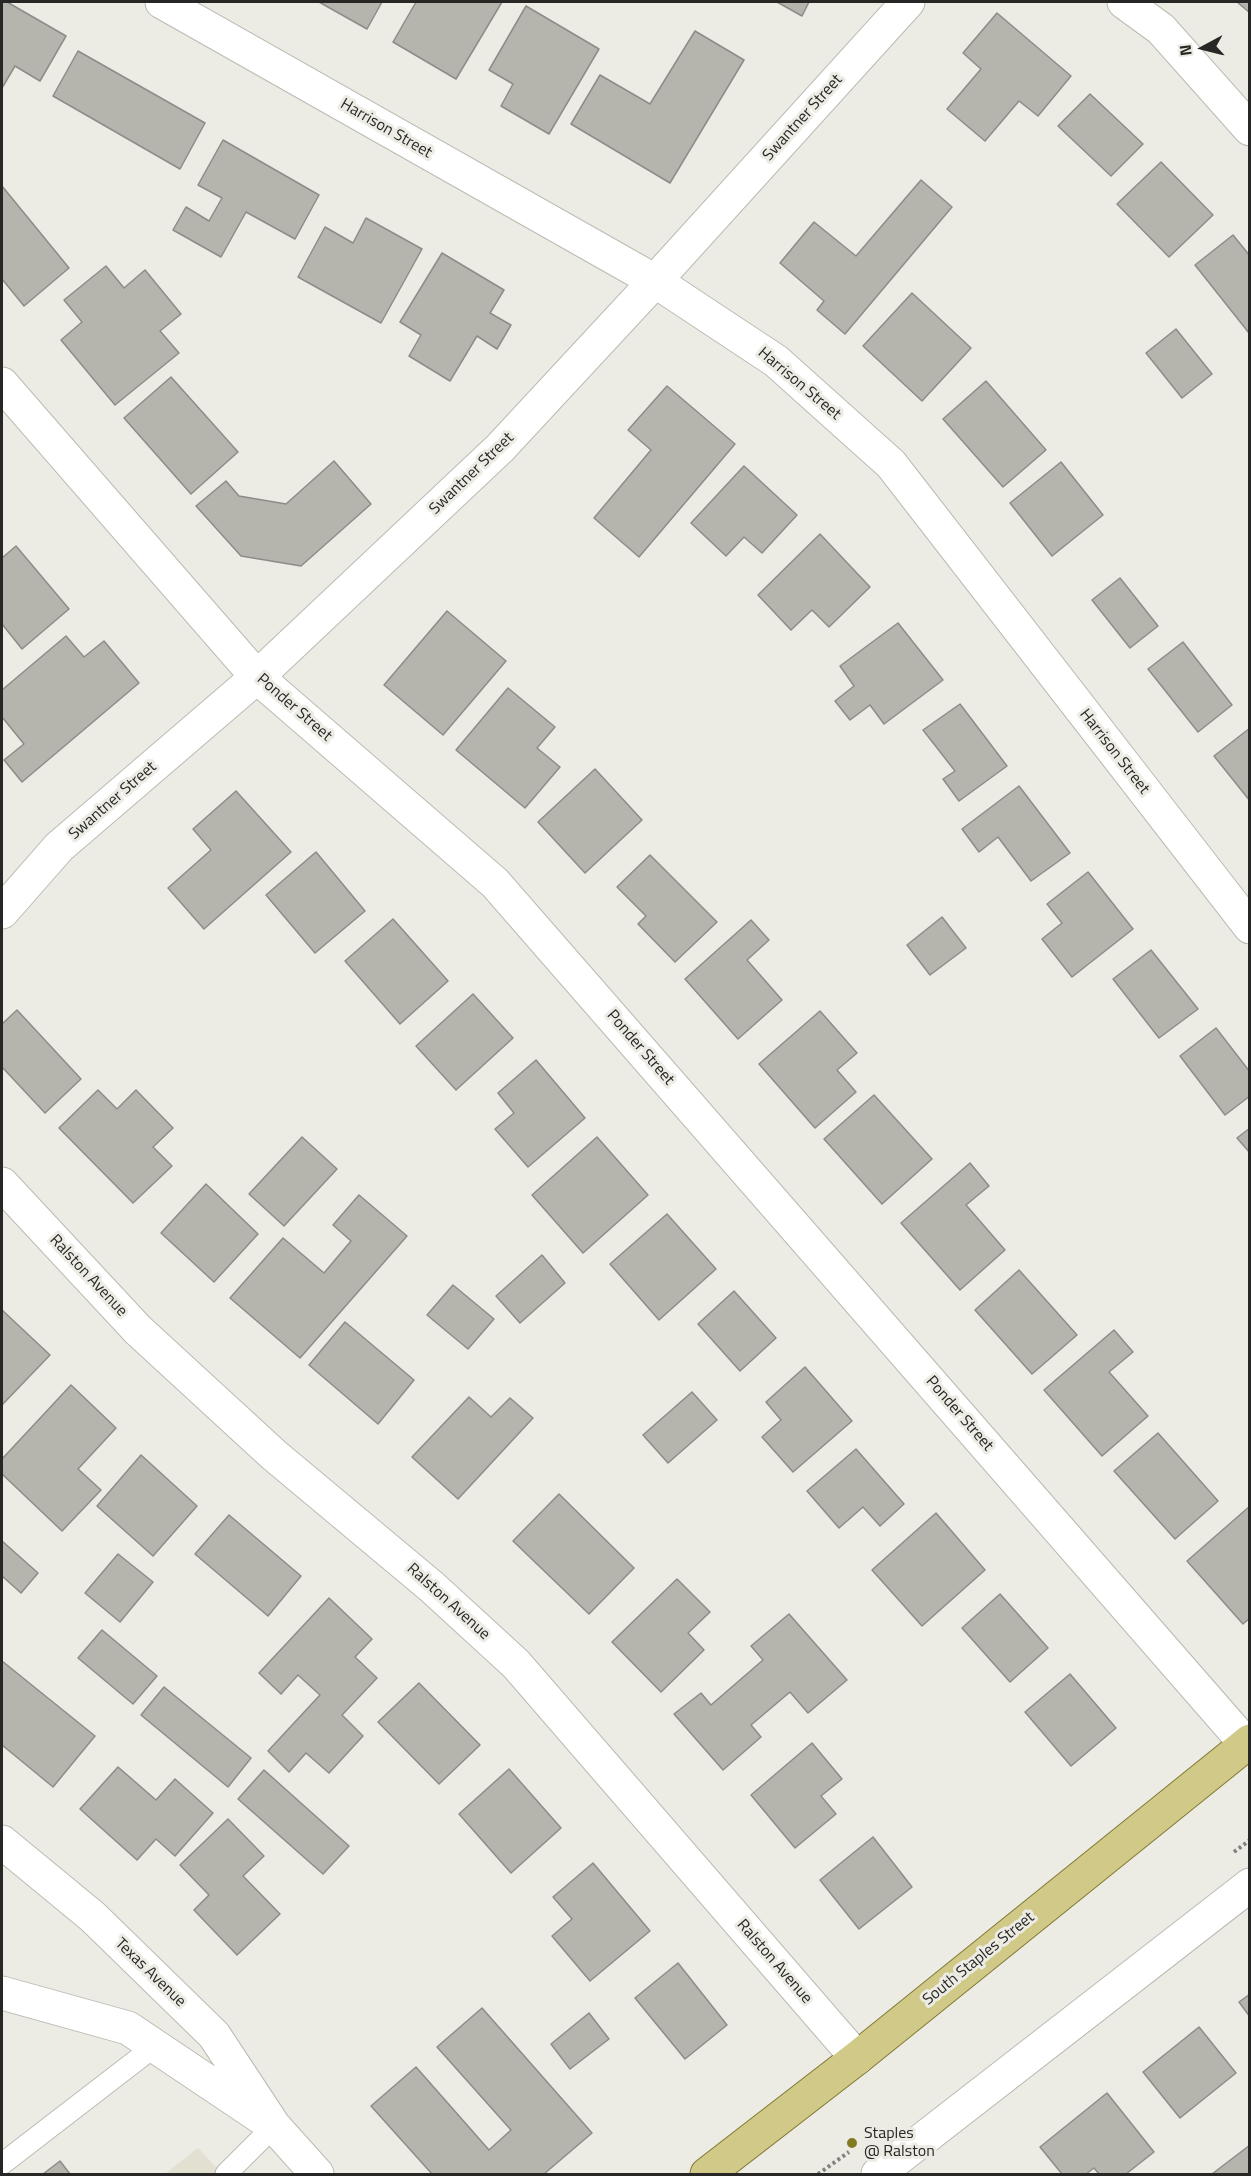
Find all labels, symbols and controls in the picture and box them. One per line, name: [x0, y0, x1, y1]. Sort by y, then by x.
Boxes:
north arrow: [1173, 18, 1233, 78]
text: N: [1173, 43, 1198, 57]
street label: Swantner Street: [759, 71, 847, 165]
street label: Harrison Street: [337, 95, 435, 163]
street label: Harrison Street: [754, 344, 844, 424]
street label: Swantner Street: [426, 429, 518, 519]
street label: Ponder Street: [252, 670, 336, 746]
street label: Harrison Street: [1075, 706, 1153, 798]
street label: Swantner Street: [65, 758, 161, 844]
street label: Ponder Street: [602, 1006, 678, 1090]
street label: Ralston Avenue: [45, 1231, 131, 1321]
street label: Ponder Street: [921, 1372, 997, 1456]
street label: Ralston Avenue: [402, 1560, 494, 1644]
street label: South Staples Street: [919, 1908, 1039, 2010]
street label: Ralston Avenue: [732, 1916, 816, 2008]
street label: Texas Avenue: [111, 1934, 189, 2012]
place label: Staples @ Ralston: [864, 2124, 935, 2162]
marker: Staples @ Ralston: [845, 2136, 859, 2150]

